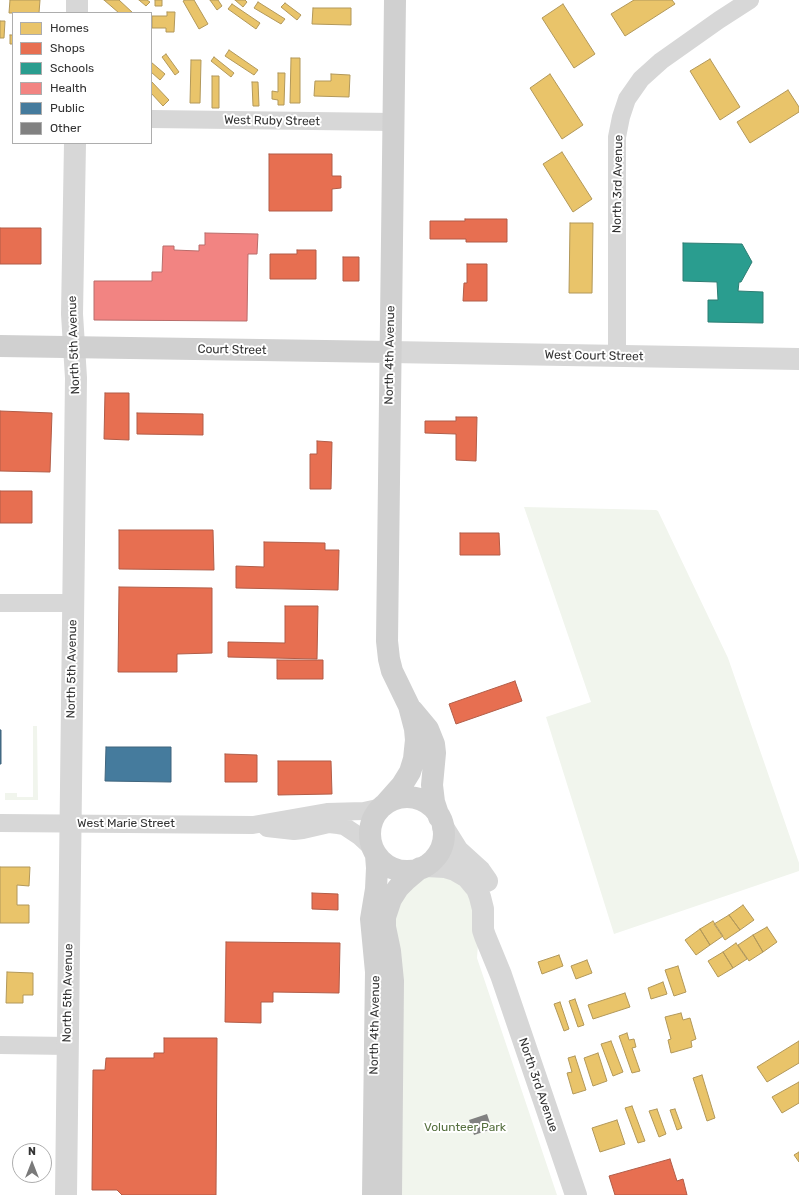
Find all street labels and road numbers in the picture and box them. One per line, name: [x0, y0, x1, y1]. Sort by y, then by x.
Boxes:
street label: West Ruby Street: [224, 113, 320, 129]
street label: North 3rd Avenue: [610, 135, 626, 233]
street label: North 5th Avenue: [65, 295, 83, 395]
street label: North 4th Avenue: [382, 305, 398, 405]
street label: Court Street: [197, 342, 267, 358]
street label: West Court Street: [544, 348, 644, 364]
street label: North 5th Avenue: [64, 619, 80, 719]
street label: West Marie Street: [77, 817, 175, 831]
street label: North 5th Avenue: [60, 943, 76, 1043]
street label: North 4th Avenue: [367, 975, 383, 1075]
street label: North 3rd Avenue: [515, 1036, 561, 1134]

